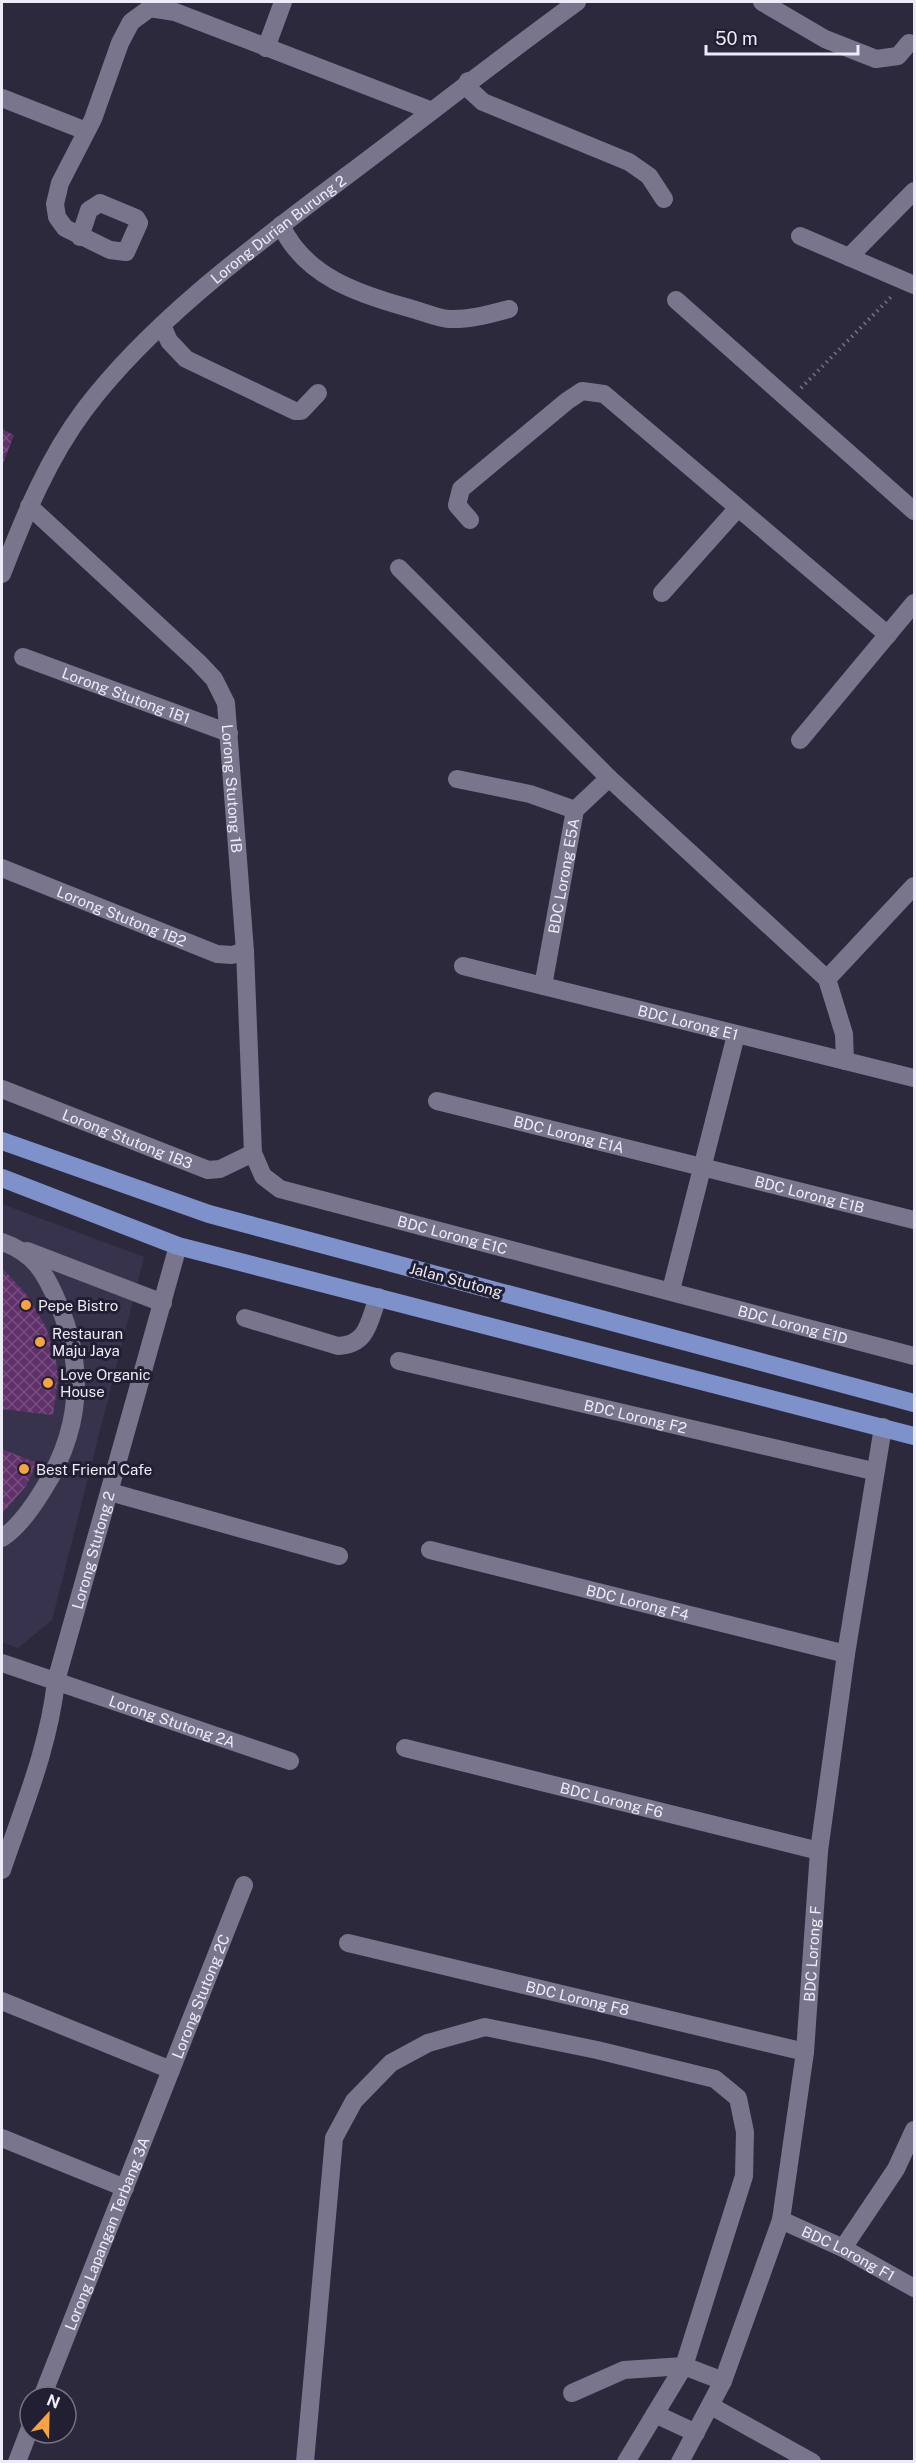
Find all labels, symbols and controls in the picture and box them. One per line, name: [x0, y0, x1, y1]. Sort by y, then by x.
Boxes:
scale bar: [706, 18, 858, 56]
text: 50 m: [715, 28, 758, 49]
street label: Lorong Durian Burung 2: [207, 171, 349, 287]
street label: Lorong Stutong 1B1: [60, 664, 192, 726]
street label: Lorong Stutong 1B: [219, 724, 246, 854]
street label: BDC Lorong E5A: [544, 816, 582, 935]
street label: Lorong Stutong 1B2: [55, 882, 189, 949]
street label: BDC Lorong E1: [636, 1001, 740, 1043]
street label: Lorong Stutong 1B3: [60, 1105, 195, 1172]
street label: BDC Lorong E1A: [512, 1112, 626, 1156]
street label: BDC Lorong E1B: [753, 1172, 866, 1216]
street label: BDC Lorong E1C: [396, 1212, 509, 1257]
street label: Jalan Stutong: [408, 1259, 504, 1301]
place label: Pepe Bistro: [38, 1297, 118, 1314]
marker: Pepe Bistro: [19, 1298, 33, 1312]
street label: BDC Lorong E1D: [736, 1301, 850, 1347]
place label: Restauran Maju Jaya: [52, 1325, 123, 1359]
marker: Restauran Maju Jaya: [33, 1335, 47, 1349]
place label: Love Organic House: [60, 1366, 151, 1400]
marker: Love Organic House: [41, 1376, 55, 1390]
street label: BDC Lorong F2: [583, 1396, 689, 1436]
place label: Best Friend Cafe: [36, 1461, 152, 1478]
marker: Best Friend Cafe: [17, 1462, 31, 1476]
street label: Lorong Stutong 2: [68, 1489, 117, 1611]
street label: BDC Lorong F4: [584, 1581, 691, 1623]
street label: Lorong Stutong 2A: [107, 1692, 238, 1750]
street label: BDC Lorong F6: [558, 1778, 665, 1820]
street label: BDC Lorong F: [800, 1905, 824, 2002]
street label: Lorong Stutong 2C: [168, 1932, 232, 2061]
street label: BDC Lorong F8: [524, 1977, 631, 2018]
street label: Lorong Lapangan Terbang 3A: [61, 2134, 152, 2332]
street label: BDC Lorong F1: [799, 2222, 898, 2284]
north arrow: [18, 2385, 78, 2445]
text: N: [44, 2390, 63, 2413]

